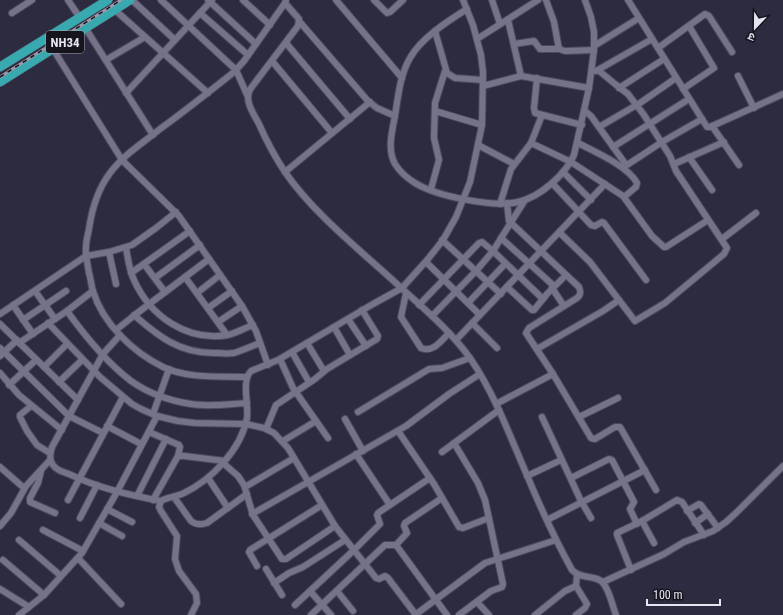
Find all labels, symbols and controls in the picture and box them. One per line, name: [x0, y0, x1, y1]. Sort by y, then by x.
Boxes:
north arrow: [735, 8, 775, 48]
text: उ: [746, 29, 757, 44]
road number: NH34: [46, 31, 84, 53]
scale bar: [647, 581, 720, 607]
text: 100 m: [653, 588, 683, 602]

